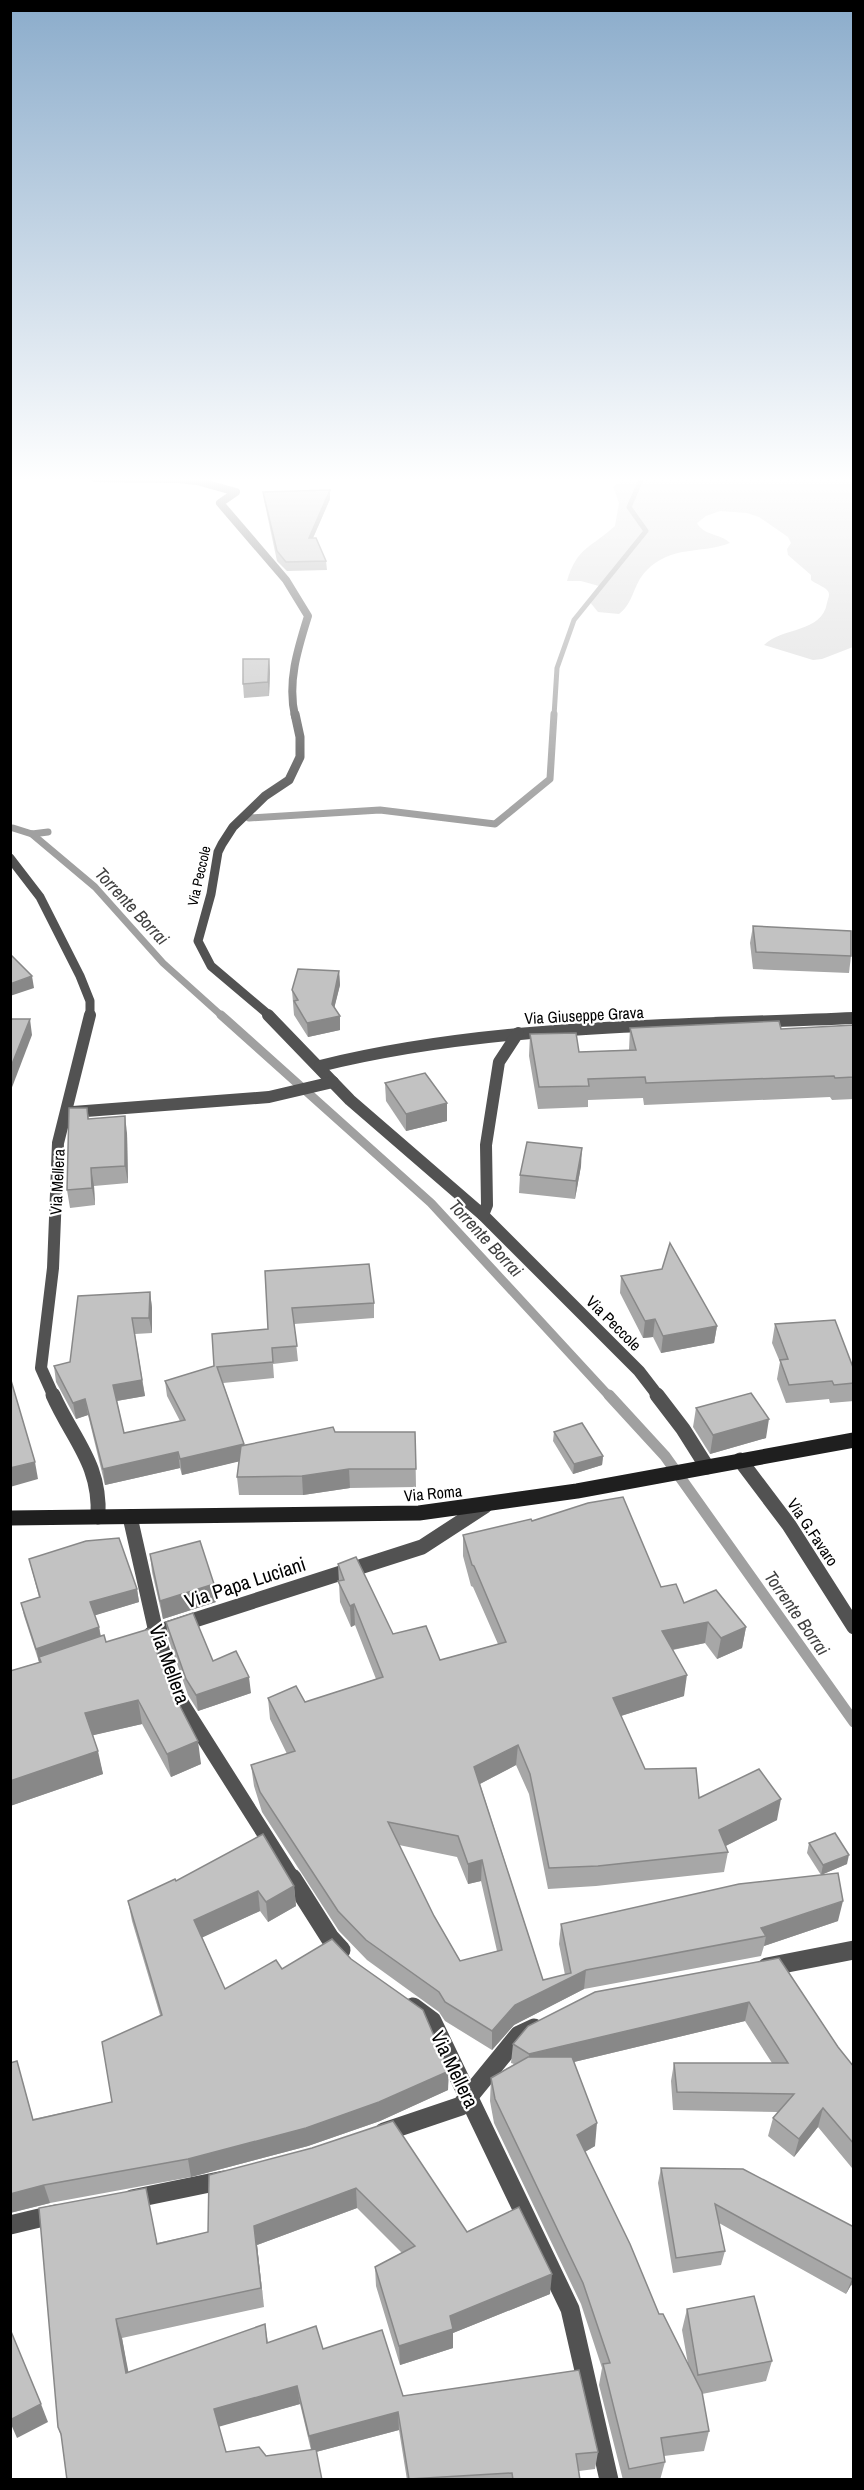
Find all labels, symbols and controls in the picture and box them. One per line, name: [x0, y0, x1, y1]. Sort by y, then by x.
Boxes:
street label: Via Peccole: [183, 844, 215, 908]
water label: Torrente Borrai: [89, 862, 175, 950]
street label: Via Giuseppe Grava: [524, 1001, 645, 1029]
street label: Via Mellera: [44, 1148, 70, 1216]
water label: Torrente Borrai: [443, 1194, 529, 1282]
street label: Via Peccole: [582, 1291, 646, 1355]
street label: Via Roma: [403, 1479, 464, 1506]
street label: Via G.Favaro: [782, 1494, 844, 1570]
street label: Via Papa Luciani: [181, 1550, 309, 1614]
water label: Torrente Borrai: [759, 1566, 835, 1660]
street label: Via Mellera: [143, 1621, 197, 1707]
street label: Via Mellera: [425, 2026, 485, 2112]

